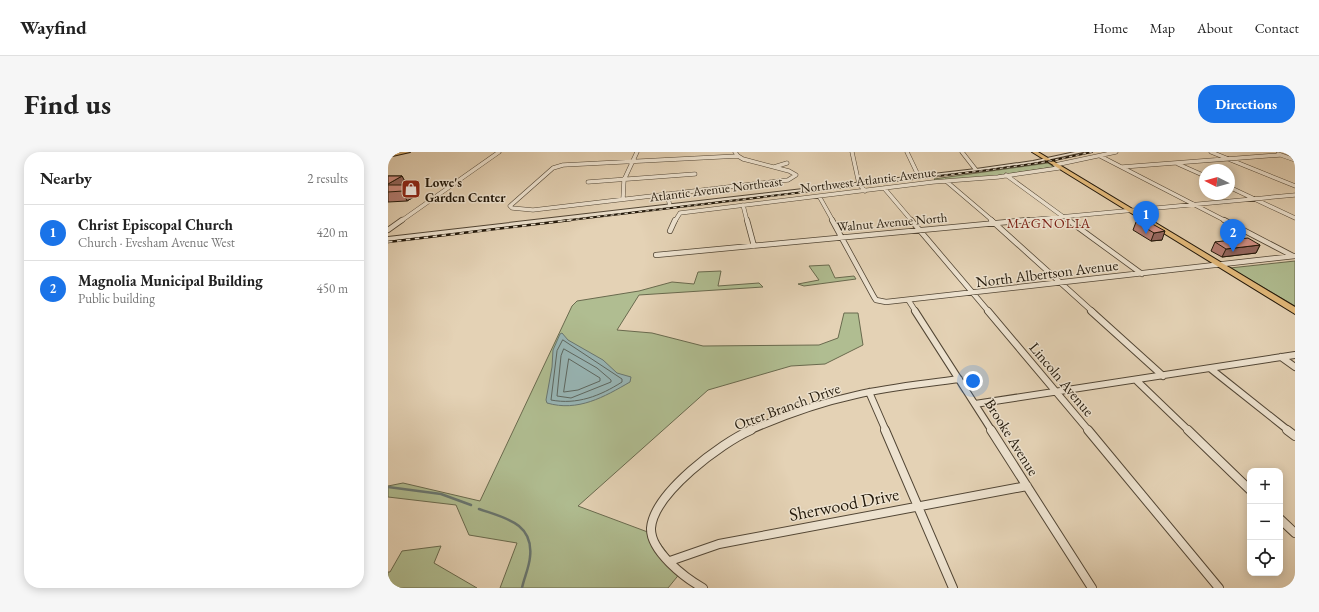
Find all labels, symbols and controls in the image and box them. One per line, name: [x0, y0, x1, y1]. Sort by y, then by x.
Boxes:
text: Wayfind: [20, 15, 87, 40]
text: Home: [1093, 19, 1128, 37]
text: Map: [1150, 19, 1175, 37]
text: About: [1197, 19, 1233, 37]
text: Contact: [1255, 19, 1299, 37]
button: Directions: [1198, 85, 1295, 123]
text: Find us: [24, 86, 111, 122]
street label: Northwest Atlantic Avenue: [799, 163, 937, 197]
north arrow: [1199, 164, 1235, 200]
text: Nearby: [40, 167, 92, 189]
text: 2 results: [307, 170, 348, 187]
street label: Atlantic Avenue Northeast: [648, 172, 783, 206]
place label: Lowe's Garden Center: [425, 174, 506, 206]
shop icon: Lowe's Garden Center: [400, 178, 422, 200]
pin: 1: [1133, 201, 1159, 234]
street label: Walnut Avenue North: [836, 209, 948, 235]
district label: MAGNOLIA: [1007, 214, 1091, 232]
text: Christ Episcopal Church: [78, 215, 233, 234]
pin: 2: [1220, 219, 1246, 252]
text: 1: [50, 224, 56, 241]
text: 420 m: [317, 224, 348, 241]
text: Church · Evesham Avenue West: [78, 234, 235, 251]
street label: North Albertson Avenue: [975, 255, 1119, 291]
text: Magnolia Municipal Building: [78, 271, 263, 290]
text: 2: [50, 280, 56, 297]
text: 450 m: [317, 280, 348, 297]
text: Public building: [78, 290, 155, 307]
street label: Lincoln Avenue: [1025, 338, 1099, 420]
your location: [963, 371, 983, 391]
street label: Otter Branch Drive: [731, 378, 843, 434]
street label: Brooke Avenue: [981, 395, 1043, 479]
map controls: [1247, 468, 1283, 576]
button: +: [1247, 468, 1283, 504]
street label: Sherwood Drive: [787, 482, 901, 526]
button: −: [1247, 504, 1283, 540]
button: locate: [1247, 540, 1283, 576]

